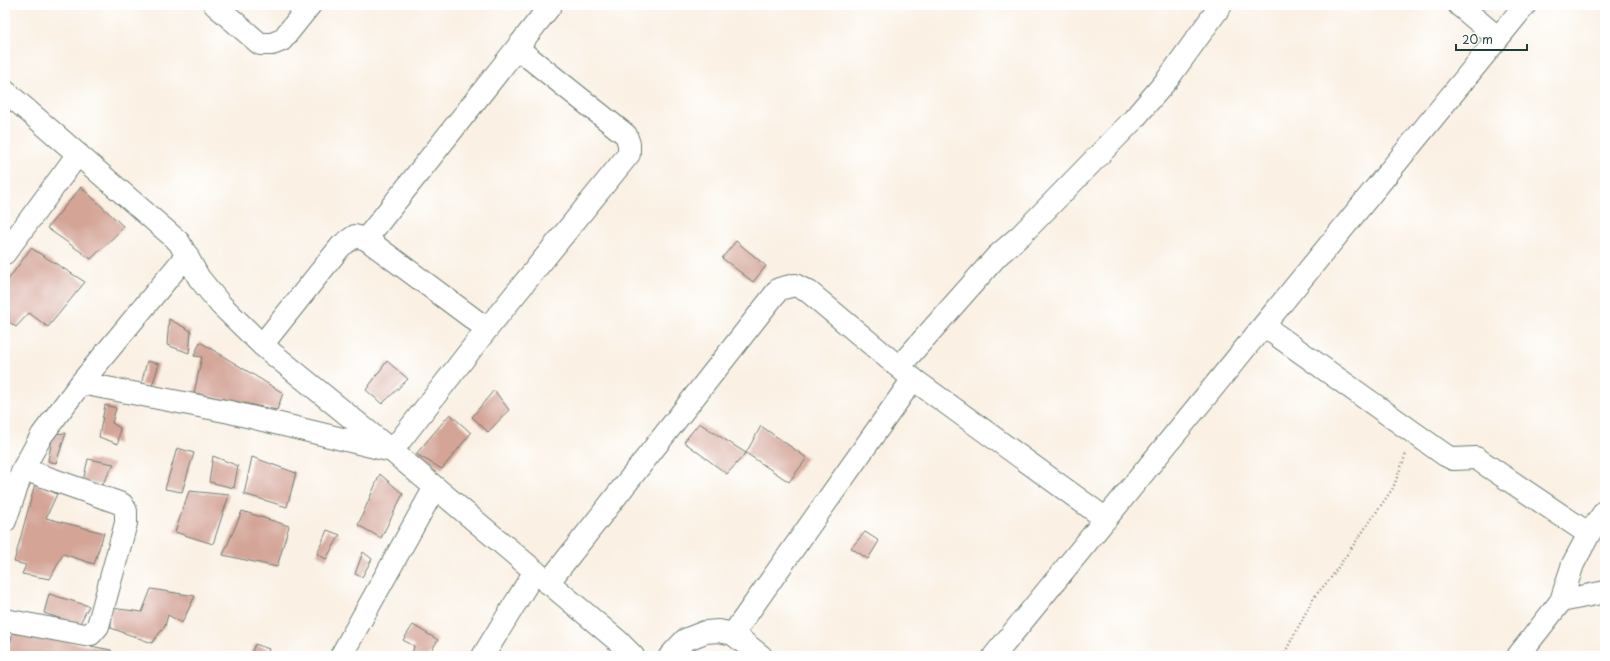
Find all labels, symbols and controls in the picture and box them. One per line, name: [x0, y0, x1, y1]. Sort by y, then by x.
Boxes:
scale bar: [1456, 26, 1527, 52]
text: 20 m: [1462, 30, 1493, 48]

